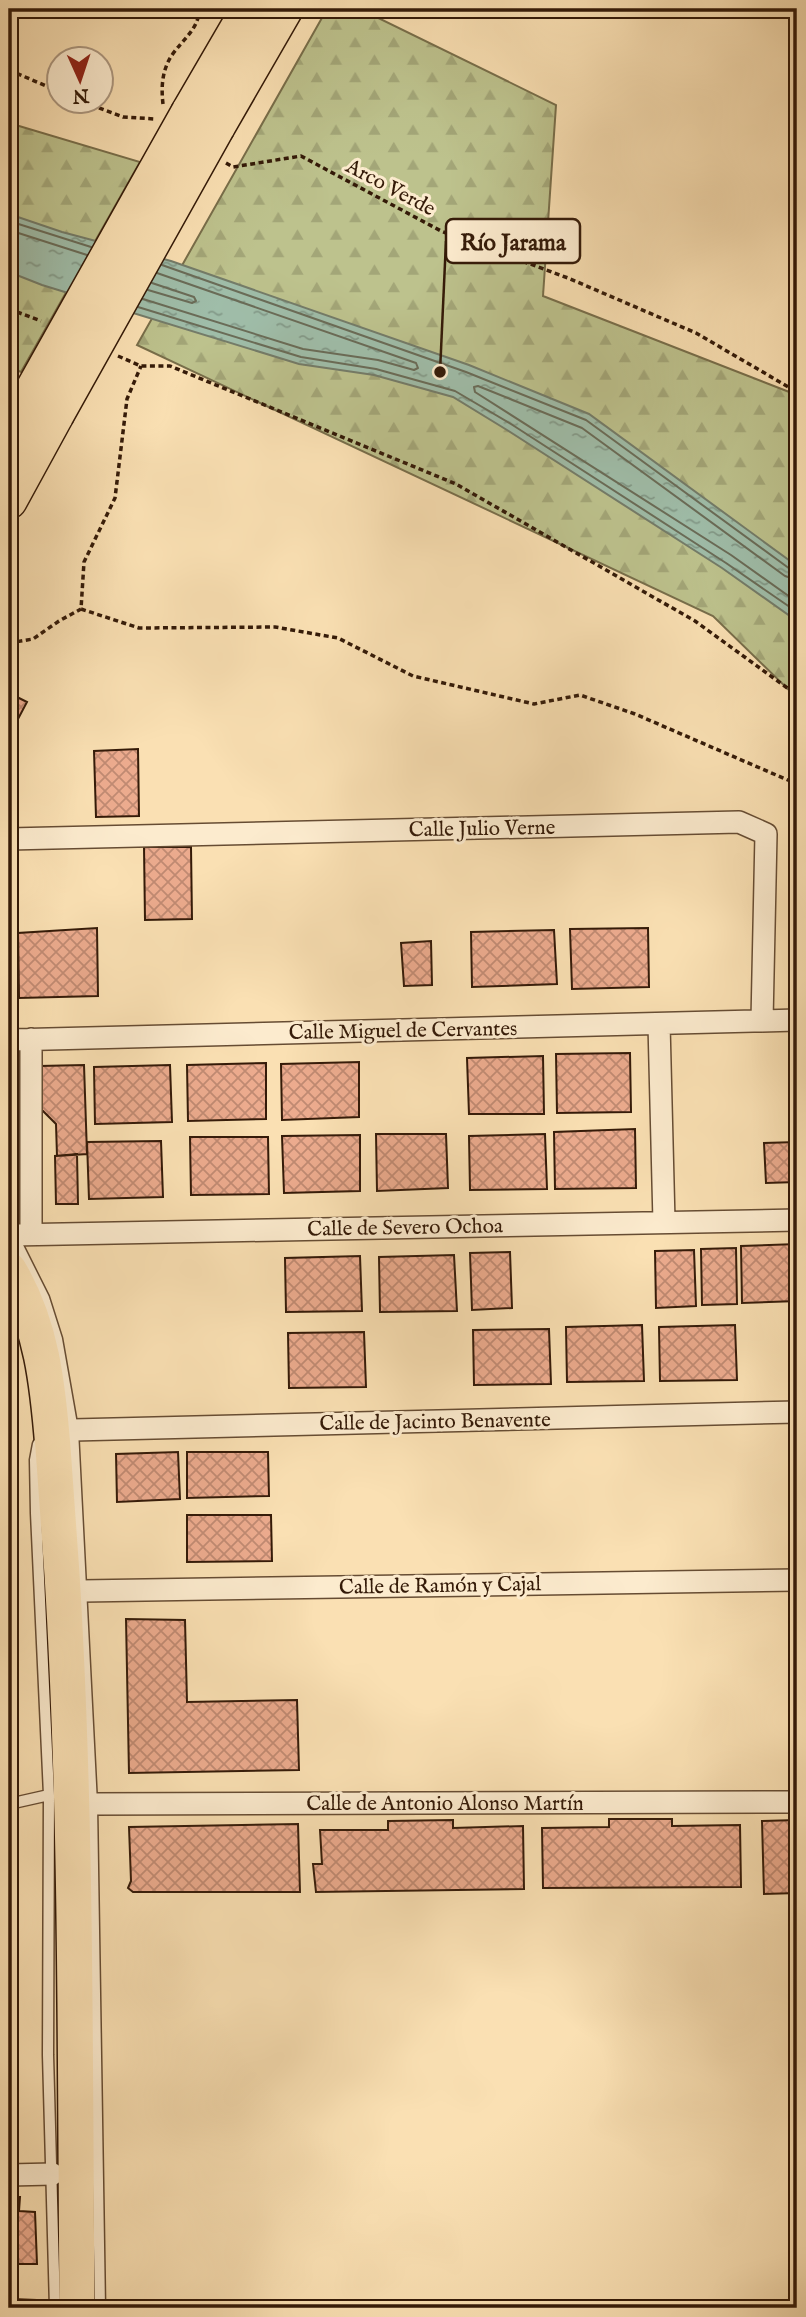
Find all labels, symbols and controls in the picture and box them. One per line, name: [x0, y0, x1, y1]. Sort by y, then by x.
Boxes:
north arrow: [46, 46, 116, 116]
text: N: [71, 83, 91, 107]
street label: Arco Verde: [340, 153, 440, 223]
callout: Río Jarama: [446, 219, 580, 263]
text: Río Jarama: [460, 229, 567, 258]
street label: Calle Julio Verne: [408, 815, 556, 844]
street label: Calle Miguel de Cervantes: [288, 1016, 518, 1047]
street label: Calle de Severo Ochoa: [307, 1213, 504, 1244]
street label: Calle de Jacinto Benavente: [319, 1407, 551, 1438]
street label: Calle de Ramón y Cajal: [339, 1571, 542, 1602]
street label: Calle de Antonio Alonso Martín: [306, 1791, 584, 1818]

